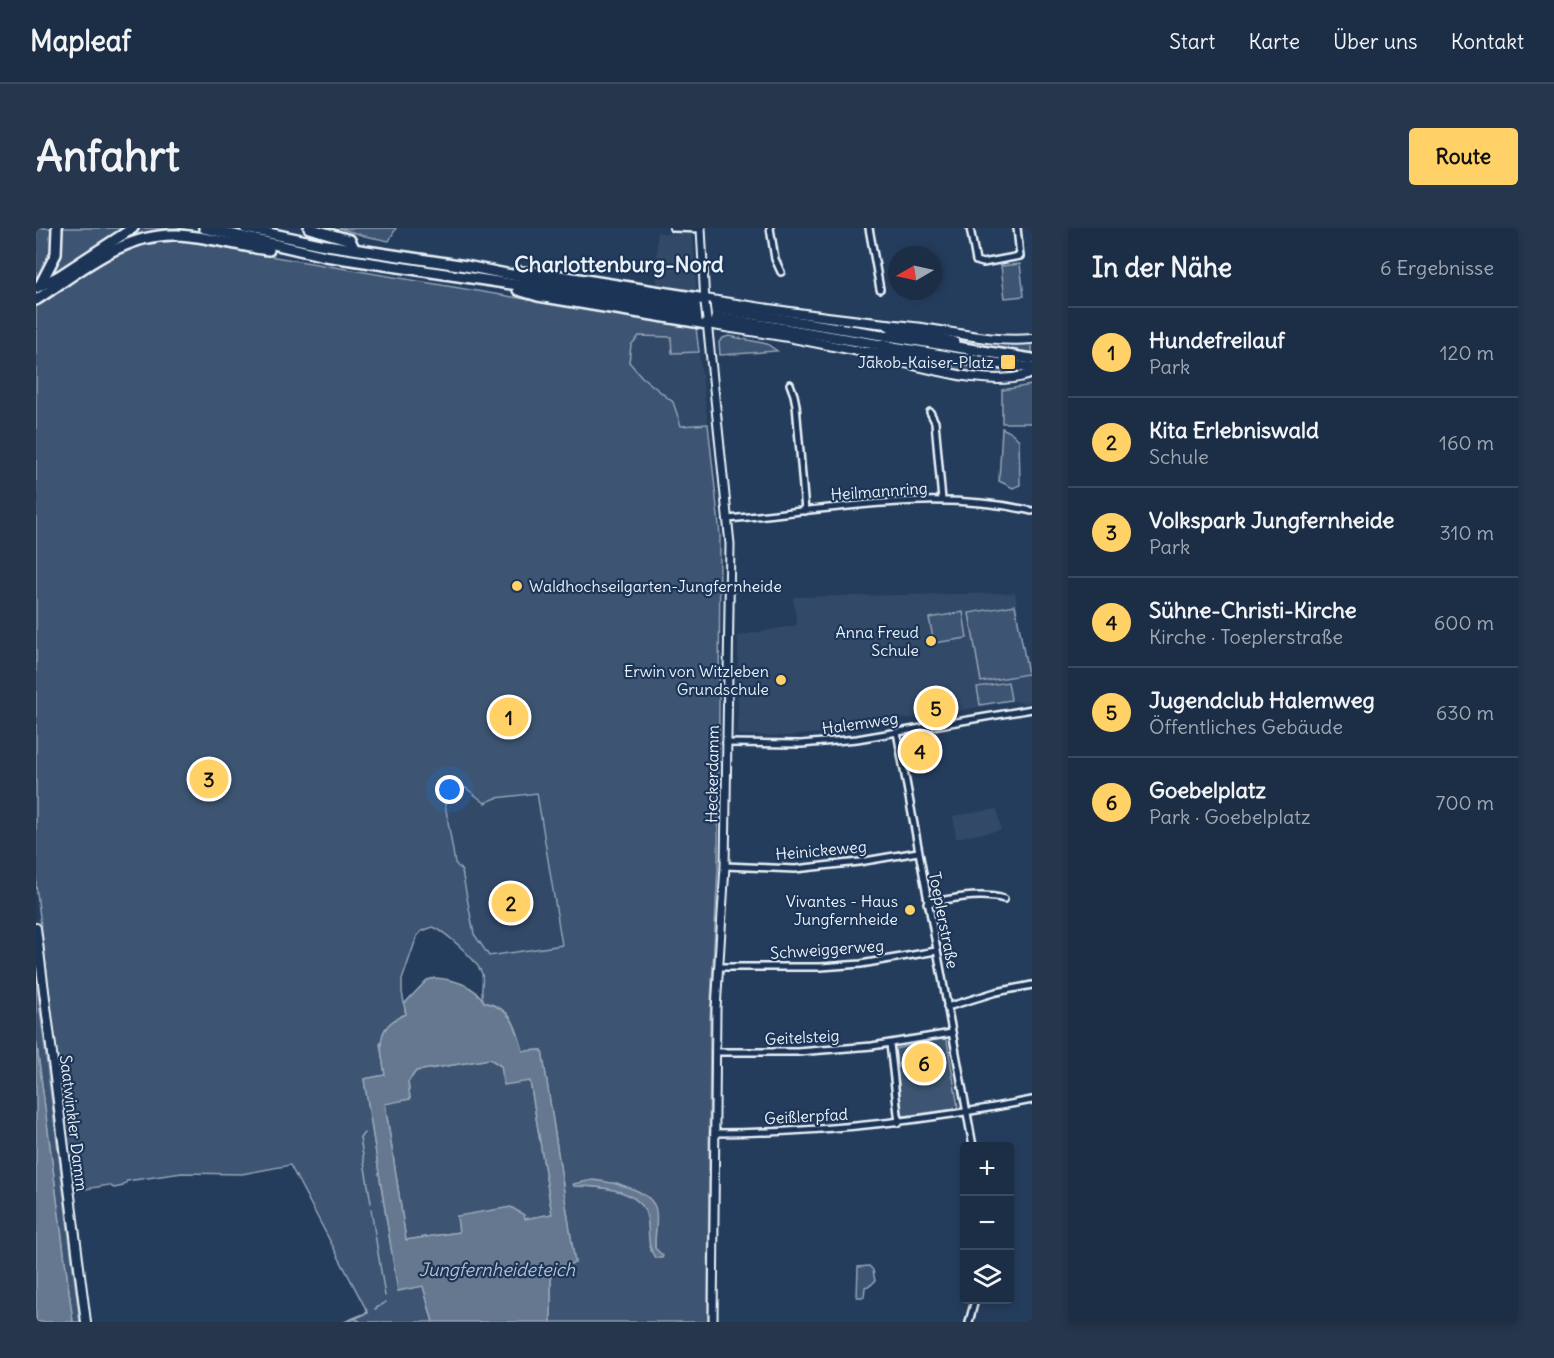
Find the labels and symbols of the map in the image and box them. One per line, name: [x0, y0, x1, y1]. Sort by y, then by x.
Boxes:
north arrow: [888, 246, 942, 300]
district label: Charlottenburg-Nord: [514, 250, 724, 278]
place label: Jakob-Kaiser-Platz: [858, 352, 994, 372]
marker: Jakob-Kaiser-Platz: [999, 353, 1017, 371]
street label: Heilmannring: [830, 478, 928, 504]
place label: Waldhochseilgarten-Jungfernheide: [529, 576, 782, 596]
marker: Waldhochseilgarten-Jungfernheide: [510, 579, 524, 593]
place label: Anna Freud Schule: [836, 622, 919, 660]
marker: Anna Freud Schule: [924, 634, 938, 648]
place label: Erwin von Witzleben Grundschule: [624, 661, 769, 699]
marker: Erwin von Witzleben Grundschule: [774, 673, 788, 687]
pin: 5: [916, 686, 956, 730]
pin: 1: [490, 694, 528, 740]
street label: Halemweg: [821, 708, 899, 738]
street label: Heckerdamm: [701, 725, 723, 823]
pin: 4: [900, 728, 940, 774]
pin: 3: [190, 756, 228, 802]
your location: [435, 775, 464, 804]
street label: Heinickeweg: [775, 836, 867, 864]
street label: Toeplerstraße: [925, 870, 963, 970]
pin: 2: [492, 880, 530, 926]
place label: Vivantes - Haus Jungfernheide: [786, 891, 898, 929]
marker: Vivantes - Haus Jungfernheide: [903, 903, 917, 917]
street label: Schweiggerweg: [769, 935, 885, 963]
street label: Geitelsteig: [764, 1025, 840, 1049]
pin: 6: [904, 1040, 944, 1086]
street label: Saatwinkler Damm: [56, 1054, 92, 1192]
street label: Geißlerpfad: [764, 1104, 848, 1128]
water label: Jungfernheideteich: [419, 1258, 576, 1281]

